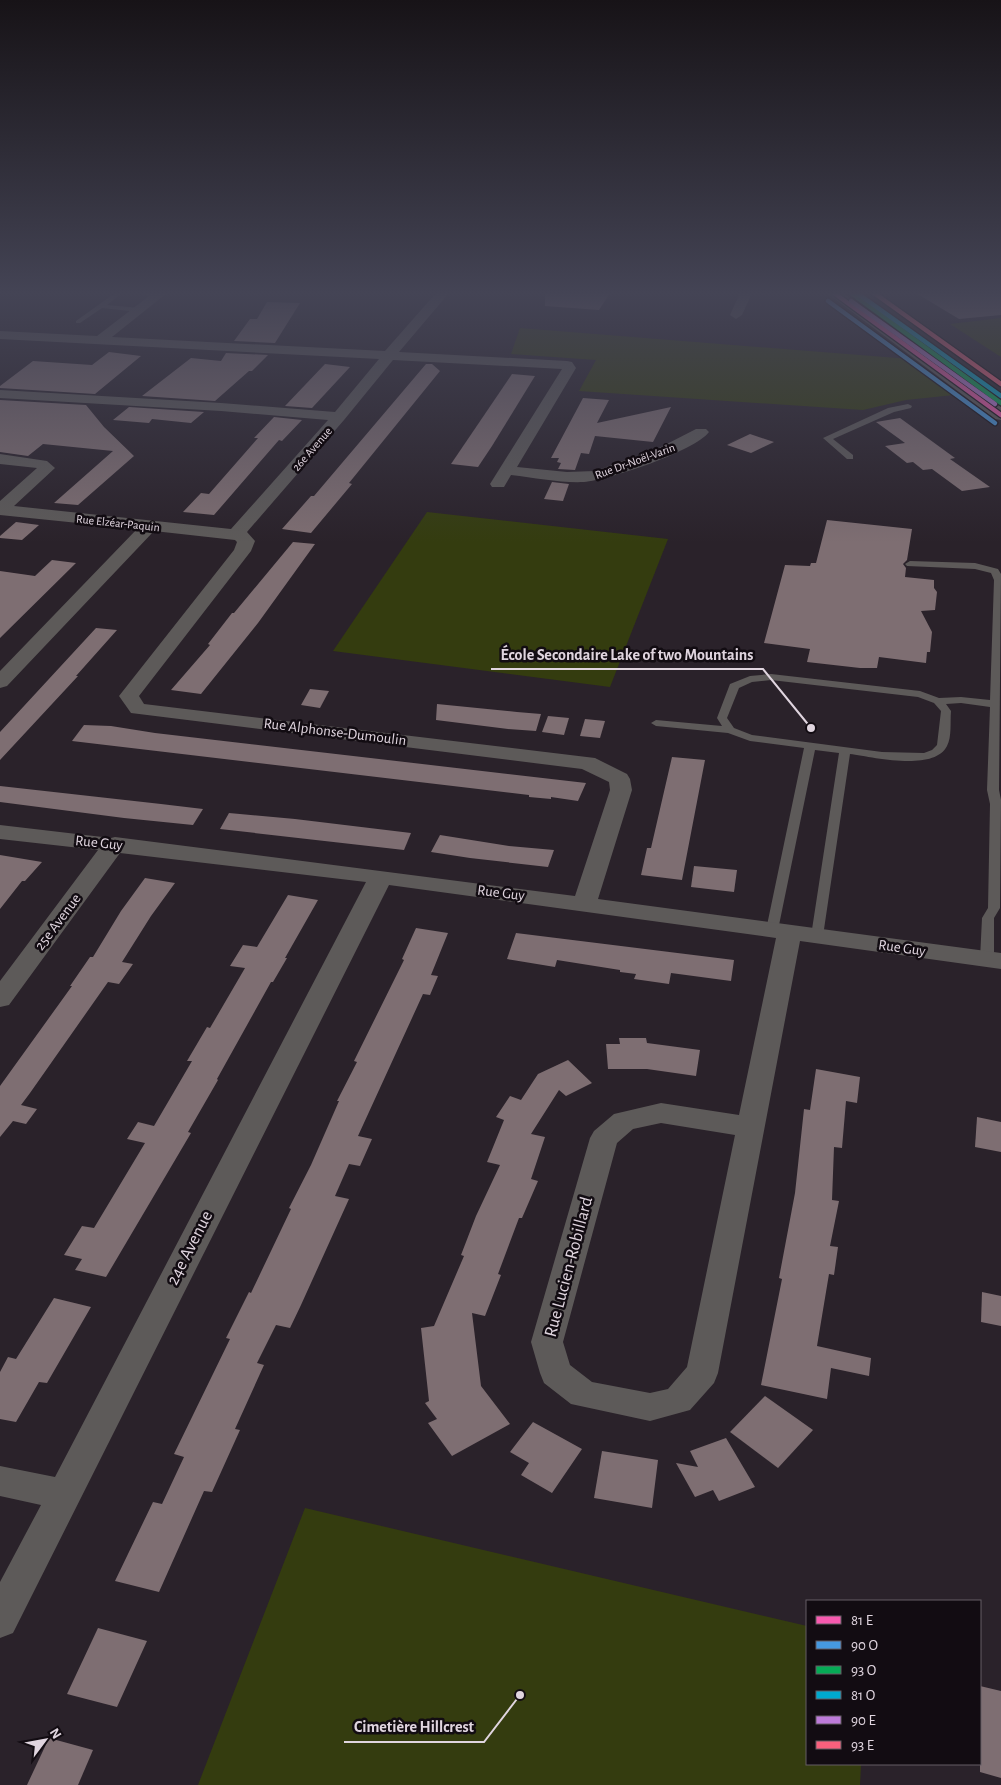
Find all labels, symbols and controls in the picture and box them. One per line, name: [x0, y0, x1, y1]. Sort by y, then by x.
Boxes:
street label: 26e Avenue: [290, 425, 334, 473]
street label: Rue Dr-Noël-Varin: [593, 441, 677, 481]
street label: Rue Elzéar-Paquin: [76, 513, 160, 533]
callout: École Secondaire Lake of two Mountains: [491, 638, 763, 669]
text: École Secondaire Lake of two Mountains: [501, 644, 753, 663]
street label: Rue Alphonse-Dumoulin: [263, 716, 407, 748]
street label: Rue Guy: [75, 833, 124, 853]
street label: Rue Guy: [476, 883, 526, 903]
street label: 25e Avenue: [32, 891, 84, 953]
street label: Rue Guy: [877, 937, 927, 959]
street label: Rue Lucien-Robillard: [542, 1195, 596, 1339]
street label: 24e Avenue: [164, 1208, 216, 1288]
legend: [806, 1600, 981, 1765]
text: 81 E: [851, 1613, 873, 1628]
text: 90 O: [851, 1638, 878, 1653]
text: 93 O: [851, 1663, 876, 1678]
text: 81 O: [851, 1688, 875, 1703]
callout: Cimetière Hillcrest: [344, 1711, 484, 1742]
text: 90 E: [851, 1713, 876, 1728]
north arrow: [20, 1715, 70, 1765]
text: Cimetière Hillcrest: [354, 1719, 475, 1735]
text: N: [47, 1726, 64, 1741]
text: 93 E: [851, 1738, 874, 1753]

